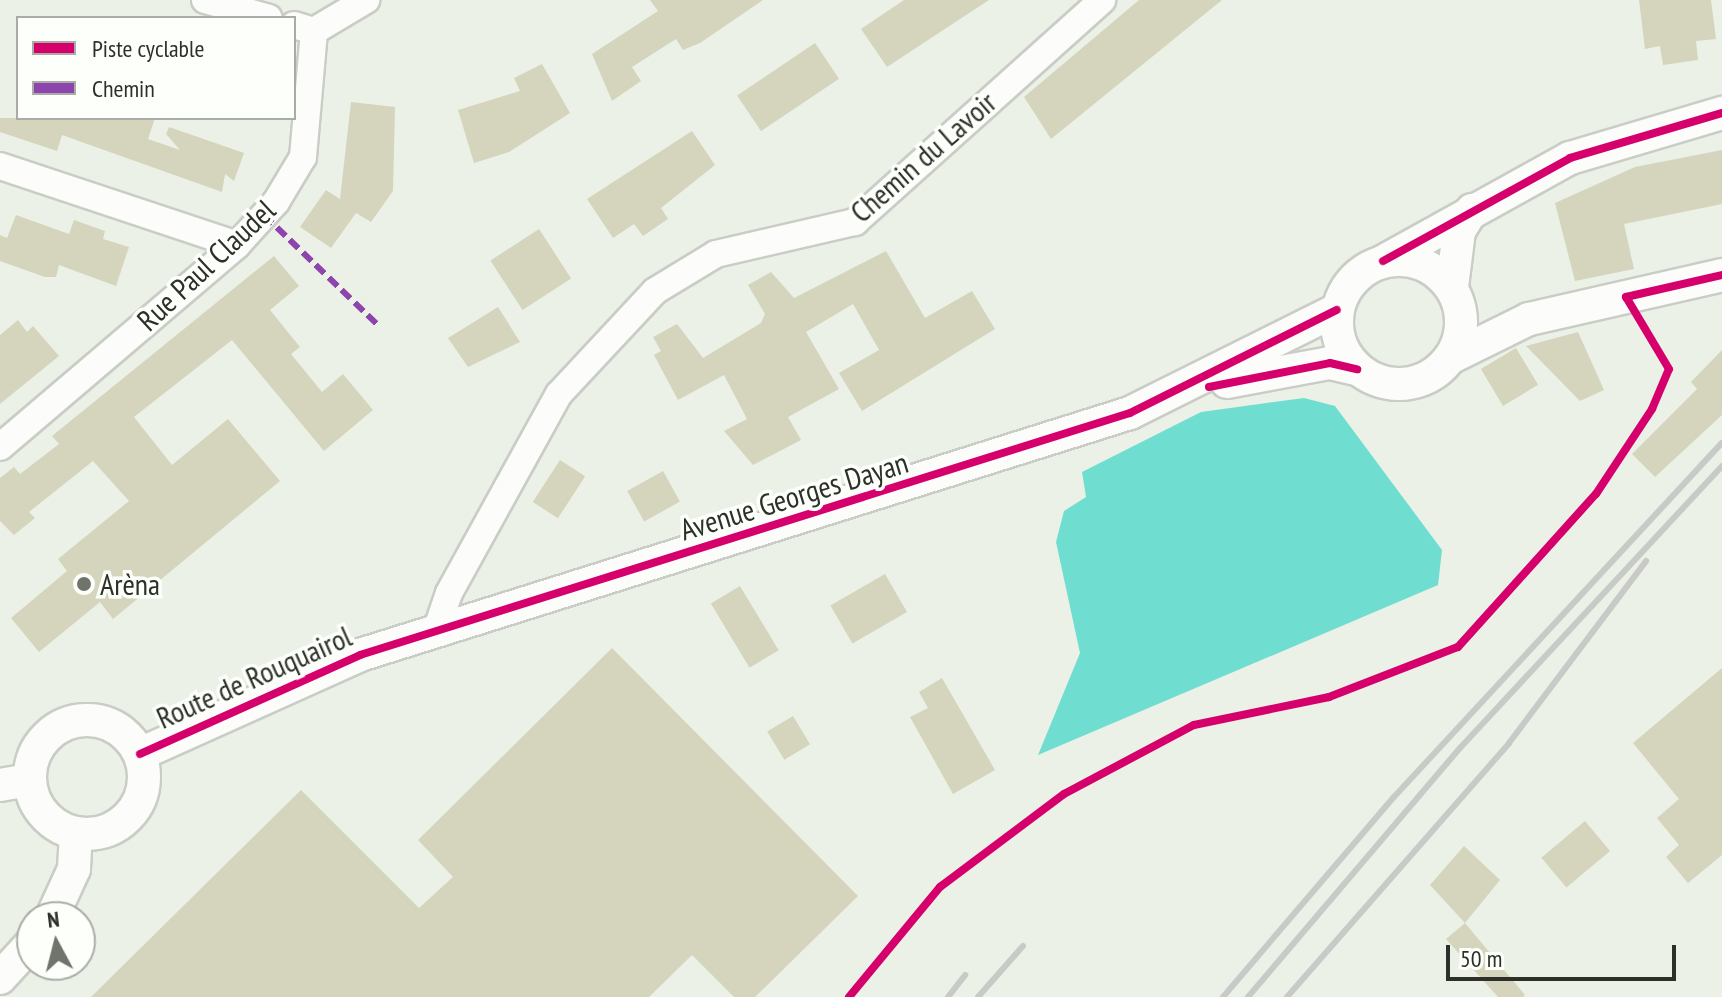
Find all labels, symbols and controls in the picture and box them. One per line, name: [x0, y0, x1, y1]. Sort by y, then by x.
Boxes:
legend: [16, 16, 296, 120]
text: Piste cyclable: [92, 33, 205, 64]
text: Chemin: [92, 73, 155, 104]
street label: Chemin du Lavoir: [843, 84, 1003, 230]
street label: Rue Paul Claudel: [130, 192, 282, 338]
street label: Avenue Georges Dayan: [676, 444, 912, 548]
place label: Arèna: [100, 566, 160, 602]
marker: Arèna: [75, 575, 93, 593]
street label: Route de Rouquairol: [151, 618, 357, 736]
north arrow: [16, 901, 96, 981]
text: N: [46, 905, 61, 934]
scale bar: [1450, 929, 1680, 979]
text: 50 m: [1460, 943, 1502, 974]

